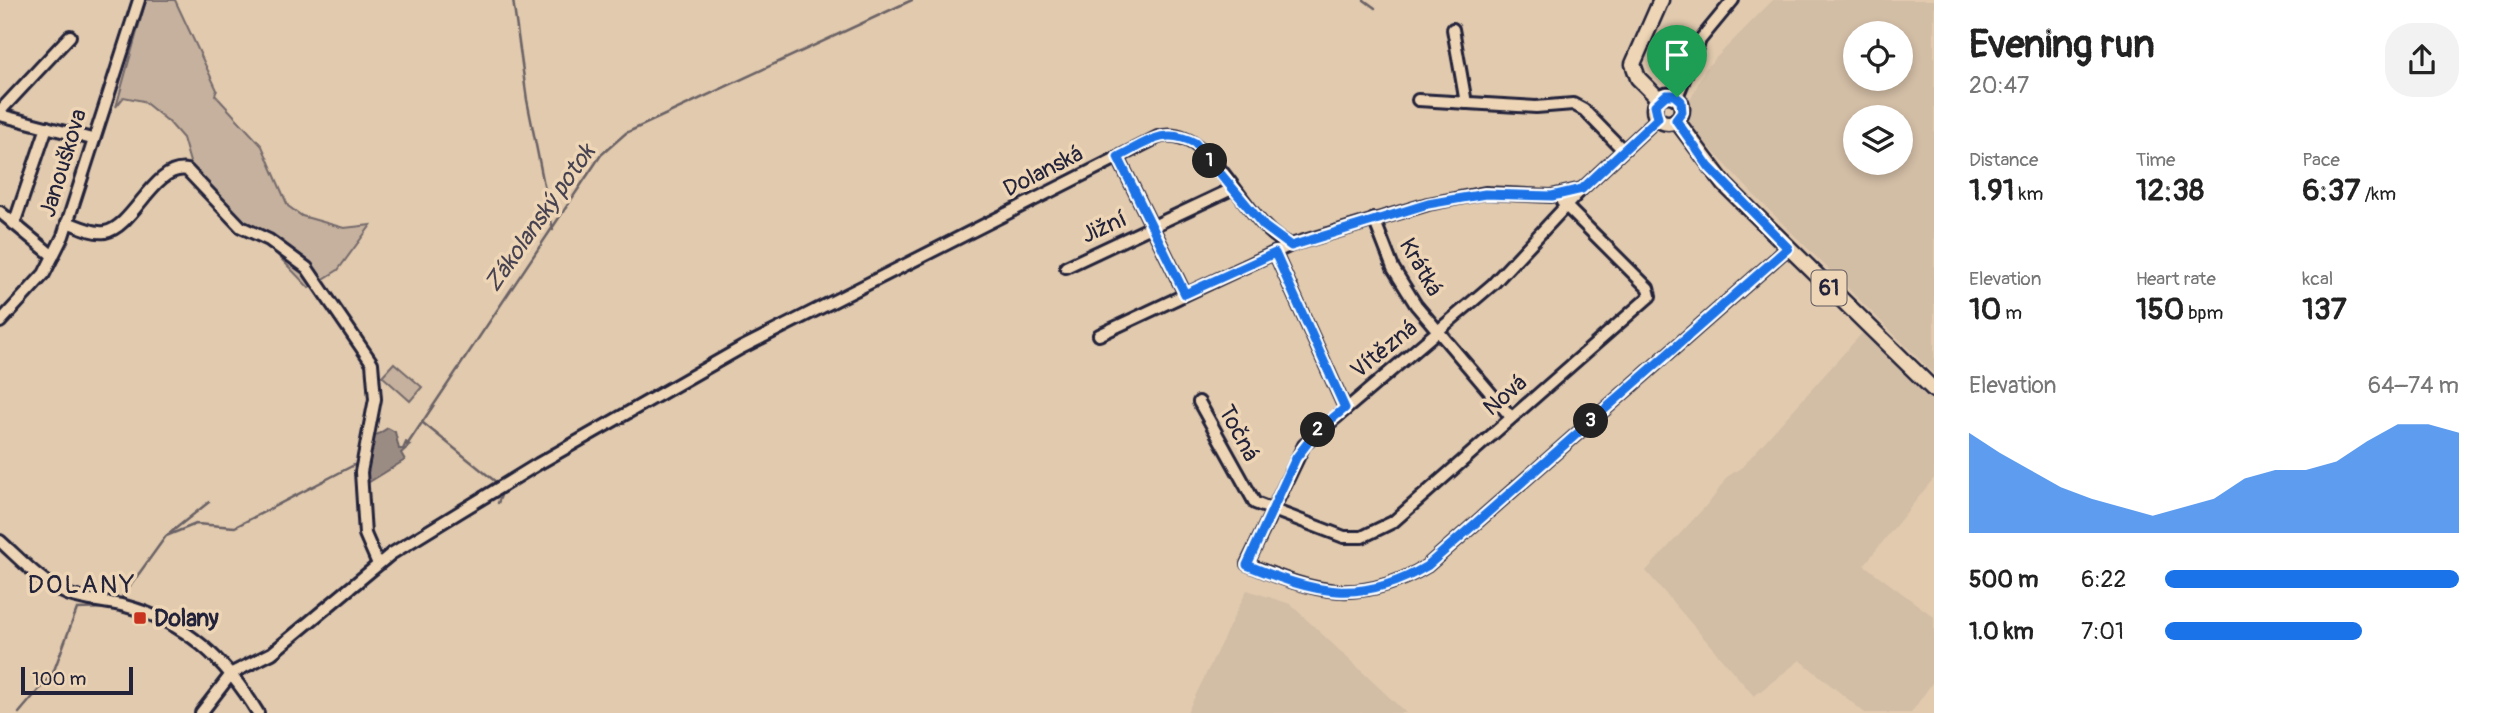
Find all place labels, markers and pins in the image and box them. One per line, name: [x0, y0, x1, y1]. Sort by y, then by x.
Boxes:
pin: [1647, 25, 1707, 97]
pin: 1: [1192, 144, 1228, 178]
pin: 3: [1574, 404, 1608, 438]
pin: 2: [1300, 412, 1336, 448]
place label: Dolany: [154, 604, 219, 633]
marker: Dolany: [132, 610, 148, 626]

